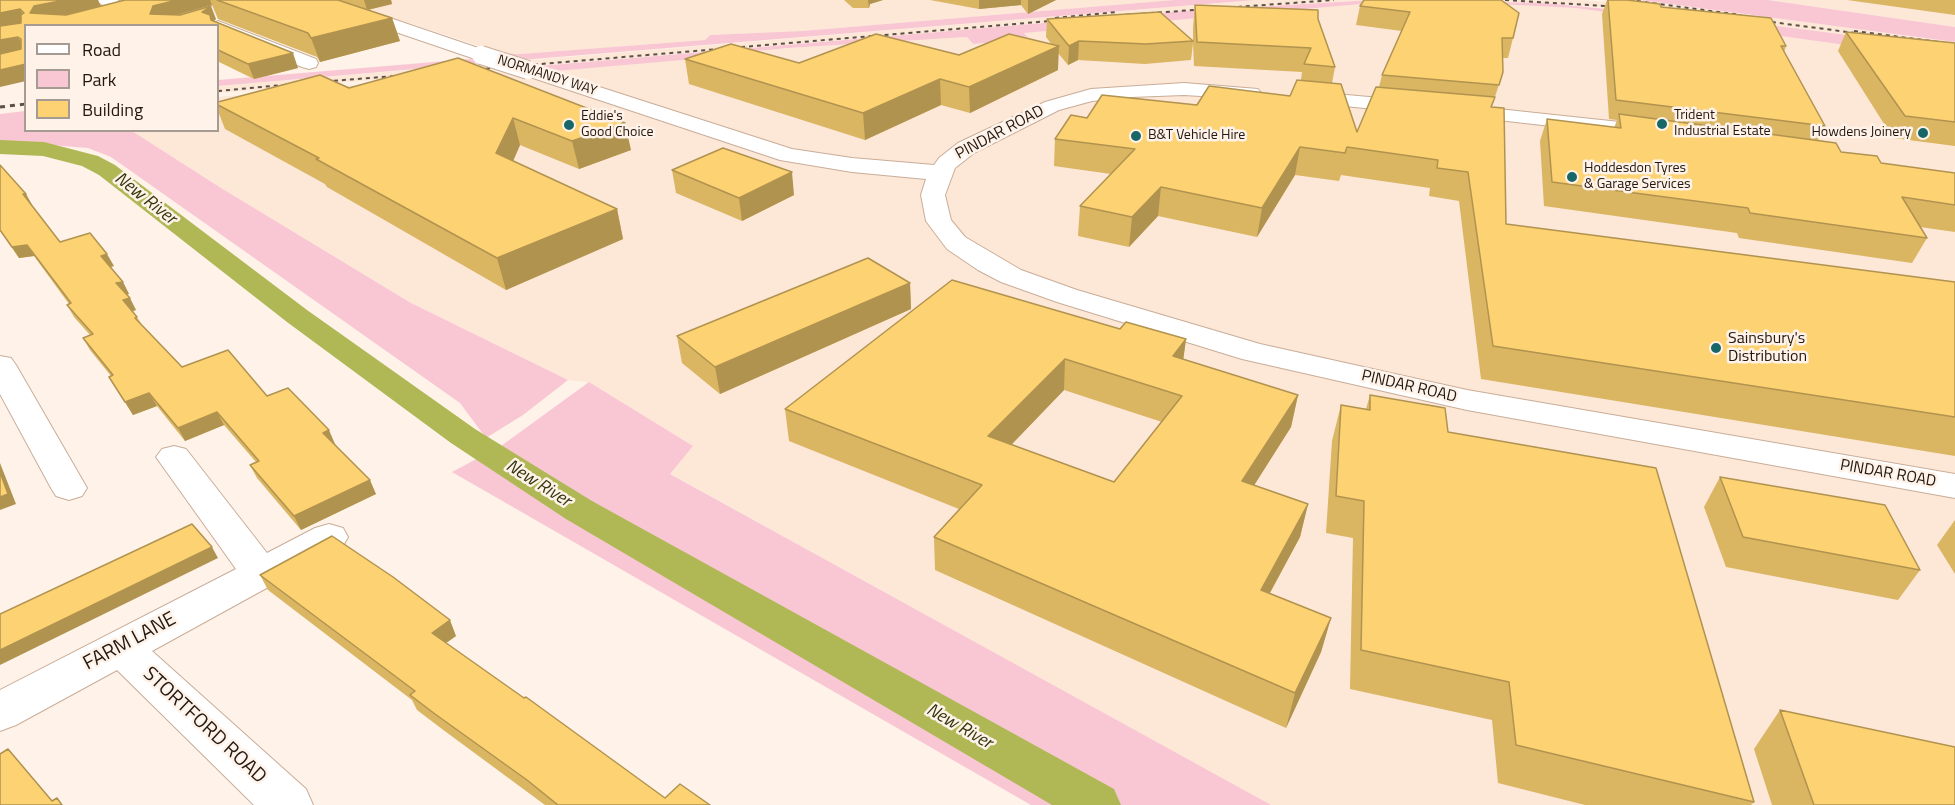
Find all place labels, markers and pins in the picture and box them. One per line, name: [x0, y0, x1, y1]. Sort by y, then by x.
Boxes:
place label: Trident Industrial Estate: [1674, 108, 1771, 140]
place label: Eddie's Good Choice: [581, 109, 654, 142]
marker: Trident Industrial Estate: [1655, 117, 1669, 131]
marker: Eddie's Good Choice: [562, 118, 576, 132]
place label: Howdens Joinery: [1811, 125, 1911, 141]
marker: Howdens Joinery: [1916, 126, 1930, 140]
place label: B&T Vehicle Hire: [1148, 128, 1245, 144]
marker: B&T Vehicle Hire: [1129, 129, 1143, 143]
place label: Hoddesdon Tyres & Garage Services: [1584, 161, 1690, 194]
marker: Hoddesdon Tyres & Garage Services: [1565, 170, 1579, 184]
place label: Sainsbury's Distribution: [1728, 329, 1807, 367]
marker: Sainsbury's Distribution: [1709, 341, 1723, 355]

